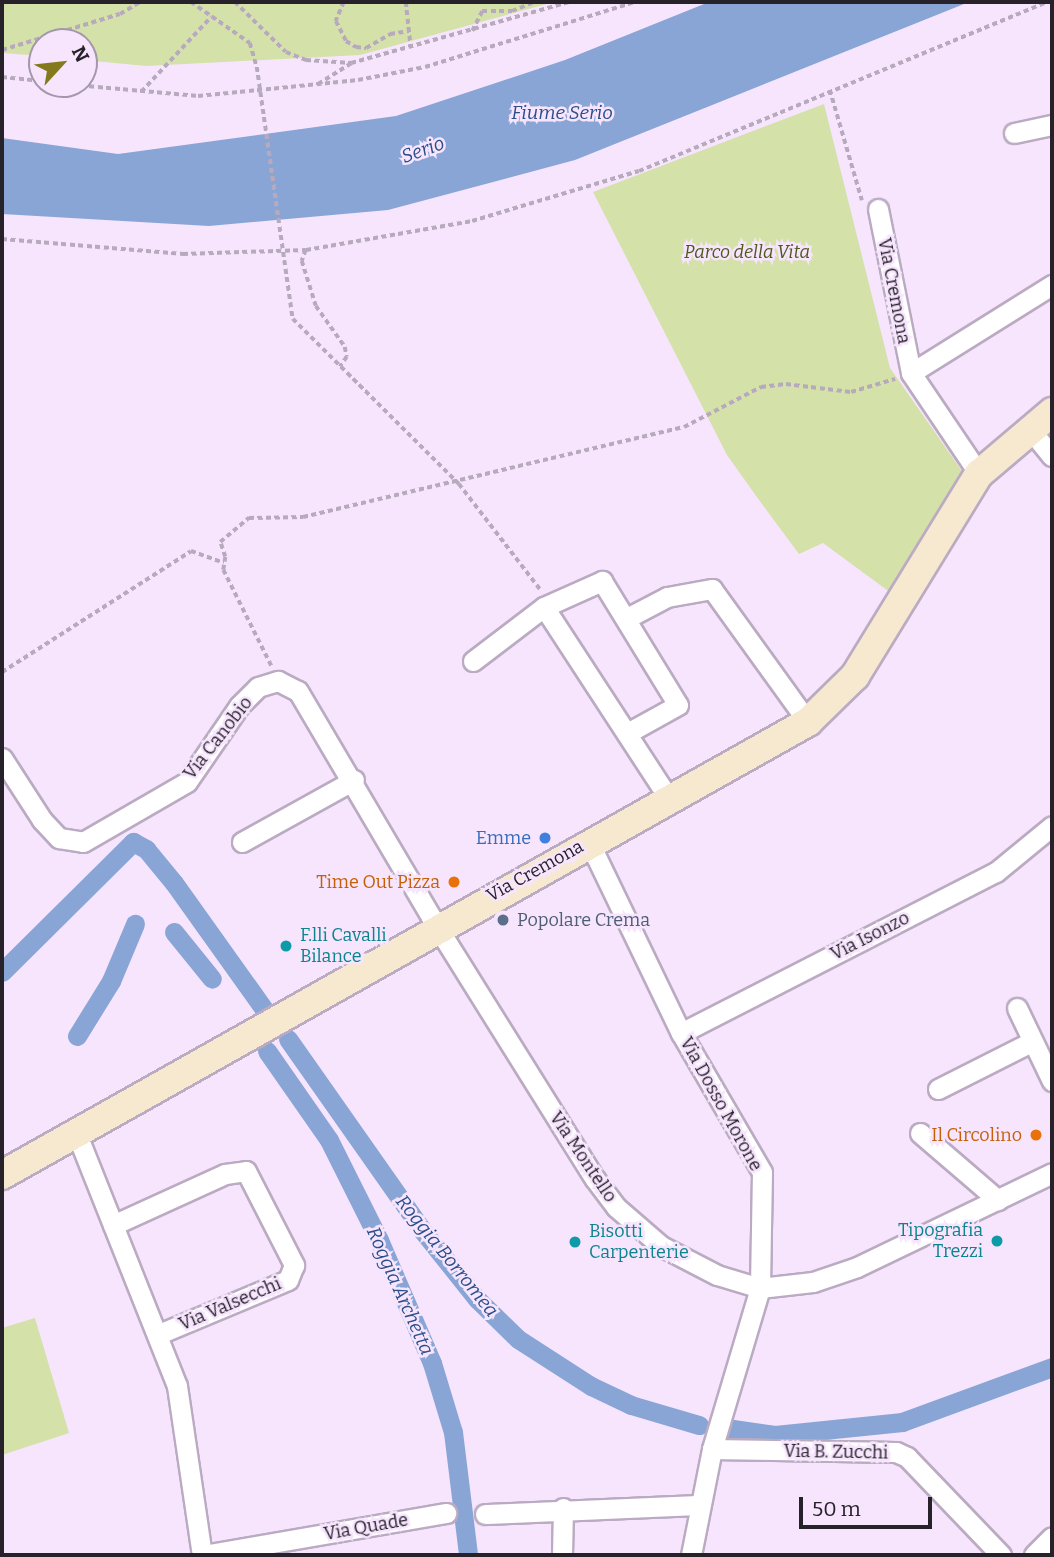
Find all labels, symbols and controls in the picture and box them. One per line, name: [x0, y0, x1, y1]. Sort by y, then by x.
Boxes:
north arrow: [28, 28, 98, 98]
text: N: [67, 42, 94, 66]
water label: Fiume Serio: [511, 102, 613, 124]
water label: Serio: [398, 132, 448, 168]
street label: Via Cremona: [873, 236, 915, 346]
park label: Parco della Vita: [684, 241, 810, 263]
street label: Via Canobio: [179, 692, 257, 784]
place label: Emme: [476, 827, 531, 849]
marker: Emme: [537, 830, 553, 846]
street label: Via Cremona: [483, 836, 587, 906]
place label: Time Out Pizza: [316, 871, 440, 893]
marker: Time Out Pizza: [446, 874, 462, 890]
street label: Via Isonzo: [827, 907, 913, 965]
place label: Popolare Crema: [517, 909, 650, 931]
marker: Popolare Crema: [495, 912, 511, 928]
place label: F.lli Cavalli Bilance: [300, 925, 387, 968]
marker: F.lli Cavalli Bilance: [278, 938, 294, 954]
street label: Via Dosso Morone: [675, 1033, 767, 1175]
street label: Via Montello: [545, 1108, 621, 1206]
place label: Il Circolino: [931, 1124, 1022, 1146]
marker: Il Circolino: [1028, 1127, 1044, 1143]
water label: Roggia Borromea: [391, 1190, 503, 1322]
place label: Tipografia Trezzi: [898, 1220, 983, 1262]
place label: Bisotti Carpenterie: [589, 1221, 689, 1264]
water label: Roggia Archetta: [362, 1223, 438, 1359]
marker: Tipografia Trezzi: [989, 1233, 1005, 1249]
marker: Bisotti Carpenterie: [567, 1234, 583, 1250]
street label: Via Valsecchi: [176, 1273, 284, 1335]
street label: Via B. Zucchi: [783, 1440, 889, 1464]
scale bar: [802, 1484, 935, 1528]
text: 50 m: [812, 1496, 861, 1522]
street label: Via Quade: [322, 1509, 410, 1545]

